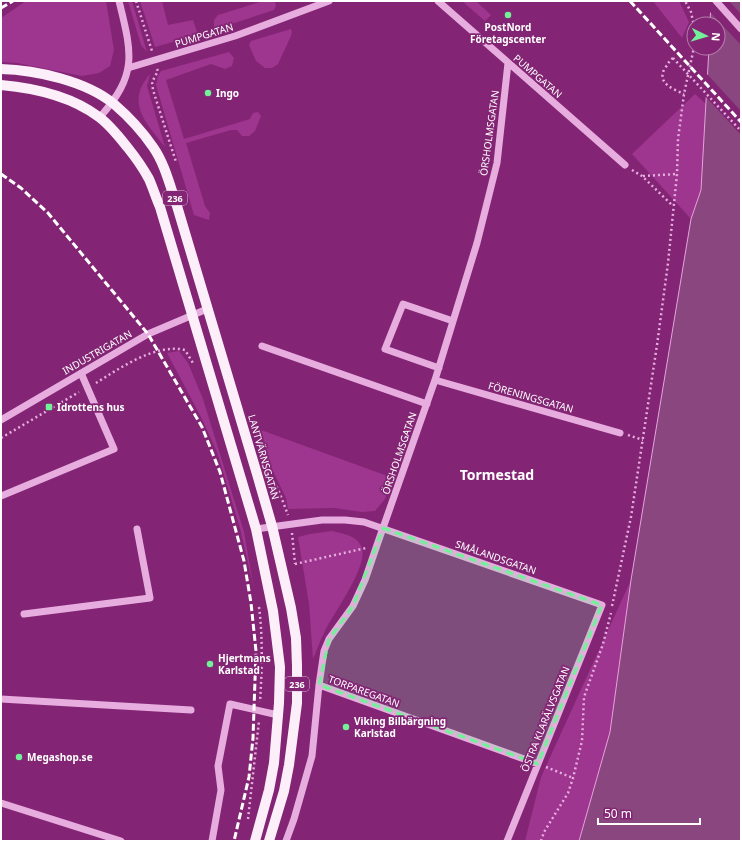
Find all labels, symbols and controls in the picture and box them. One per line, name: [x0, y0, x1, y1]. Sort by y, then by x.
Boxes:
marker: PostNord Företagscenter: [503, 10, 513, 20]
north arrow: [686, 16, 726, 56]
street label: PUMPGATAN: [173, 19, 235, 51]
place label: PostNord Företagscenter: [470, 20, 547, 46]
text: N: [709, 32, 724, 42]
street label: PUMPGATAN: [511, 51, 565, 101]
place label: Ingo: [216, 86, 239, 100]
marker: Ingo: [203, 88, 213, 98]
street label: ÖRSHOLMSGATAN: [476, 89, 502, 177]
road number: 236: [163, 191, 187, 205]
street label: INDUSTRIGATAN: [60, 326, 134, 378]
street label: FÖRENINGSGATAN: [487, 378, 575, 416]
place label: Idrottens hus: [57, 400, 125, 414]
marker: Idrottens hus: [44, 402, 54, 412]
street label: ÖRSHOLMSGATAN: [378, 410, 420, 496]
street label: LANTVÄRNSGATAN: [245, 413, 283, 501]
district label: Tormestad: [460, 465, 534, 484]
street label: SMÅLANDSGATAN: [454, 537, 538, 577]
place label: Hjertmans Karlstad: [218, 651, 271, 677]
marker: Hjertmans Karlstad: [205, 659, 215, 669]
street label: ÖSTRA KLARÄLVSGATAN: [517, 664, 573, 774]
street label: TORPAREGATAN: [326, 672, 402, 710]
road number: 236: [285, 677, 309, 691]
place label: Viking Bilbärgning Karlstad: [354, 714, 446, 740]
marker: Viking Bilbärgning Karlstad: [341, 722, 351, 732]
place label: Megashop.se: [27, 750, 93, 764]
marker: Megashop.se: [14, 752, 24, 762]
scale bar: [598, 800, 700, 826]
text: 50 m: [604, 805, 632, 822]

